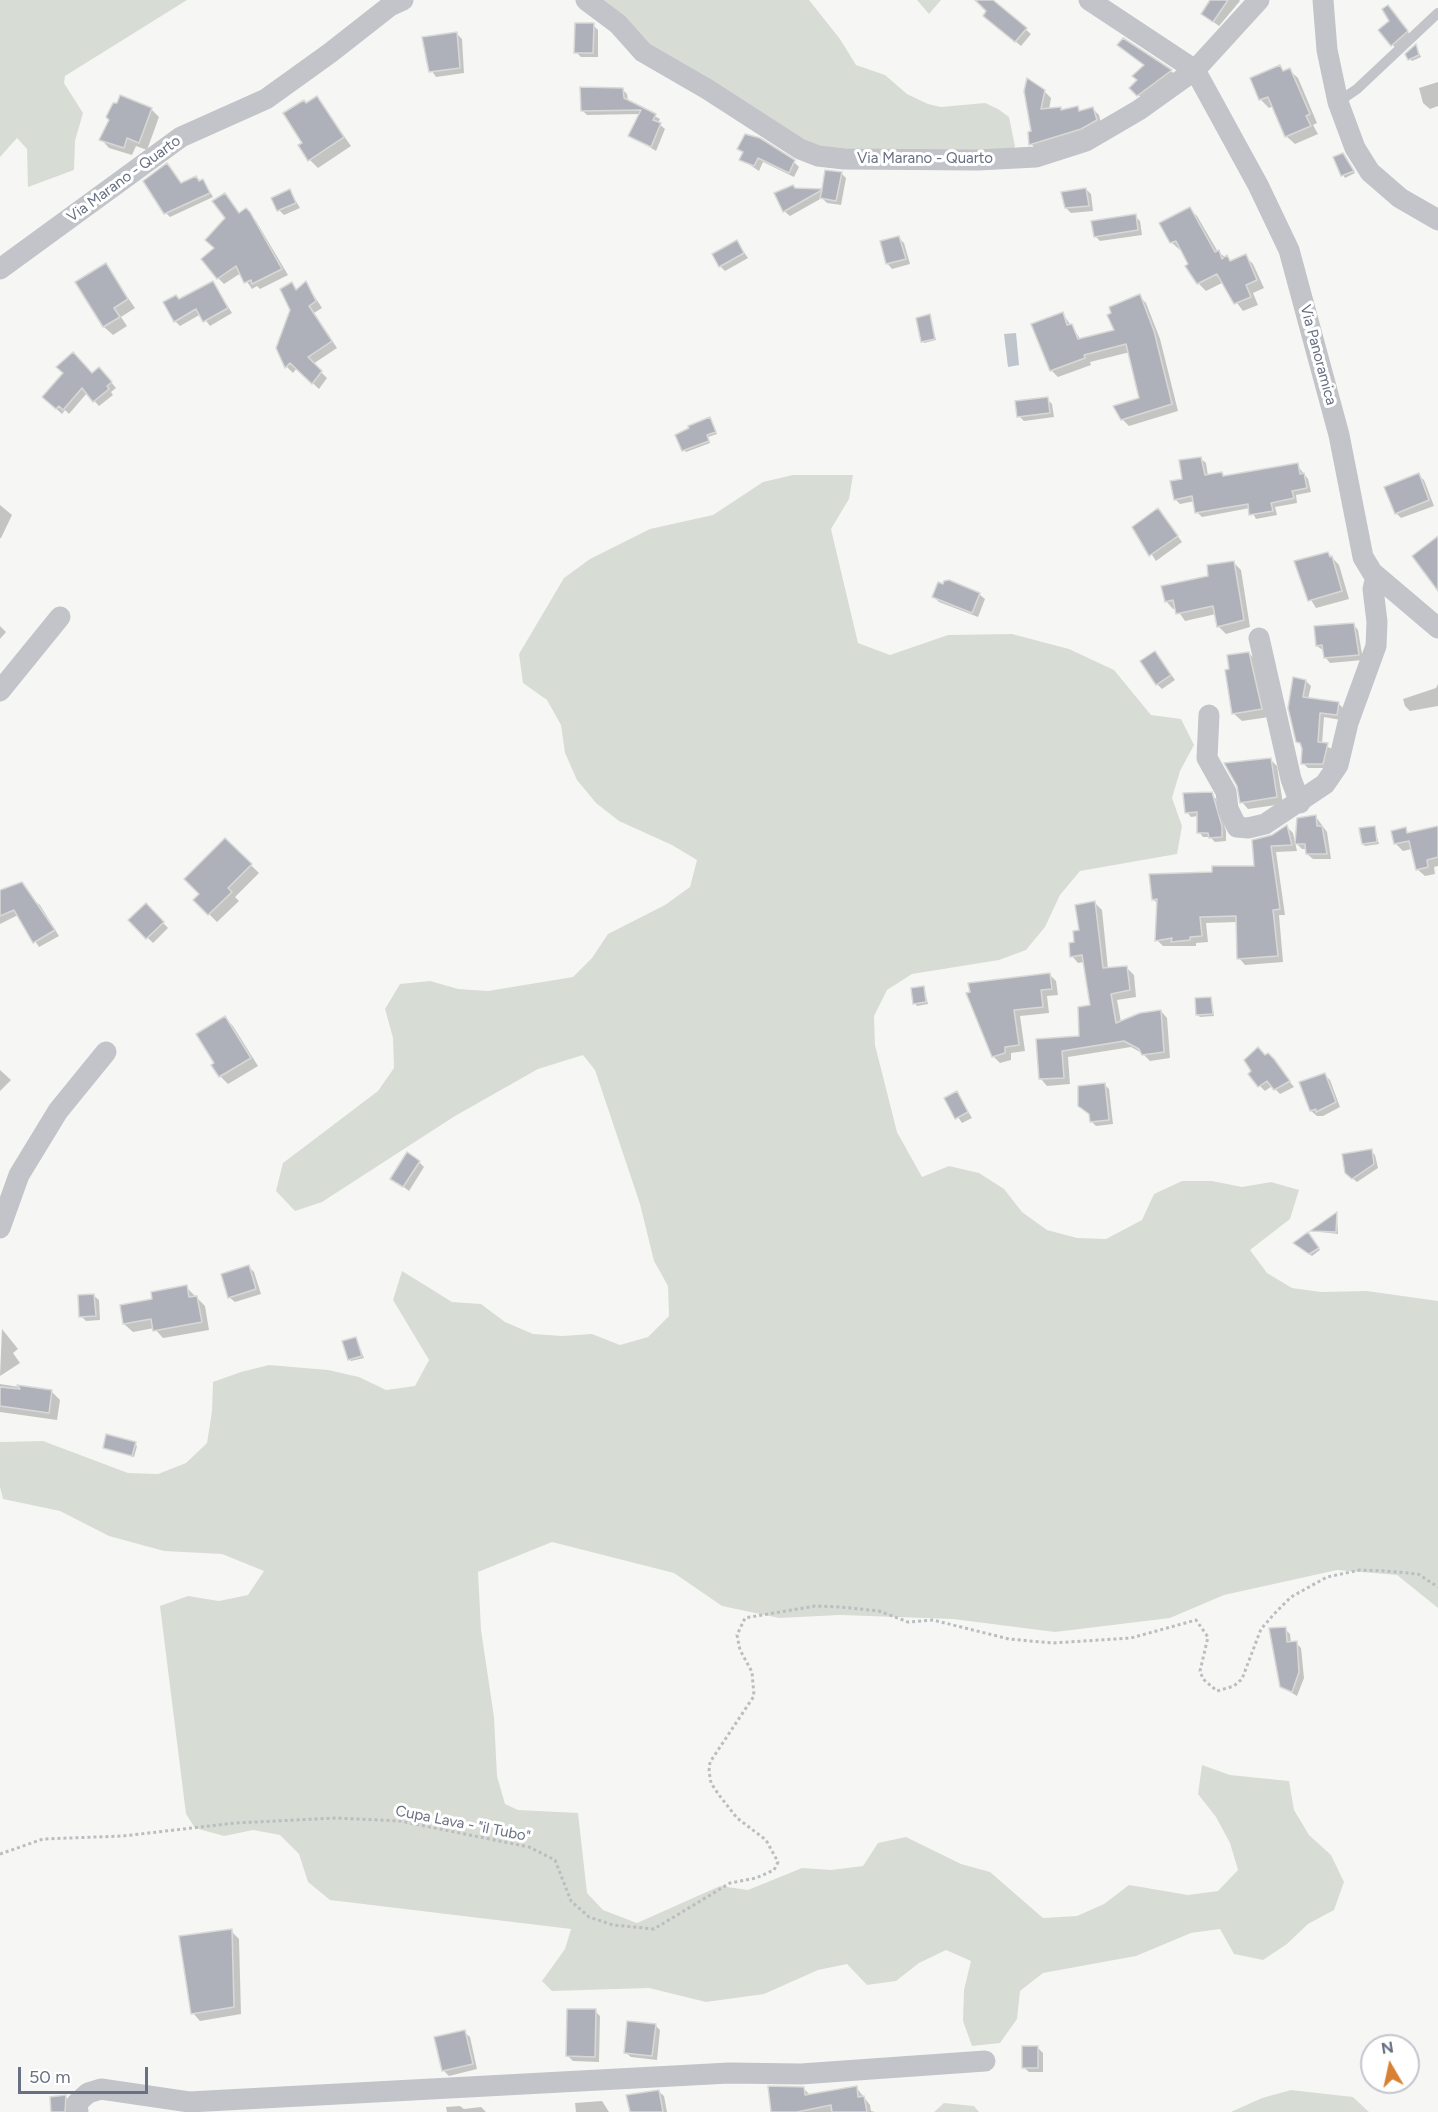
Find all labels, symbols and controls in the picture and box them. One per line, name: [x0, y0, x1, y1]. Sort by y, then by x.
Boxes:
street label: Via Marano - Quarto: [64, 132, 184, 226]
street label: Via Marano - Quarto: [857, 150, 993, 168]
street label: Via Panoramica: [1296, 303, 1340, 407]
street label: Cupa Lava - "il Tubo": [394, 1802, 532, 1846]
north arrow: [1360, 2034, 1420, 2094]
text: N: [1380, 2037, 1395, 2058]
scale bar: [21, 2055, 152, 2093]
text: 50 m: [29, 2066, 71, 2088]

